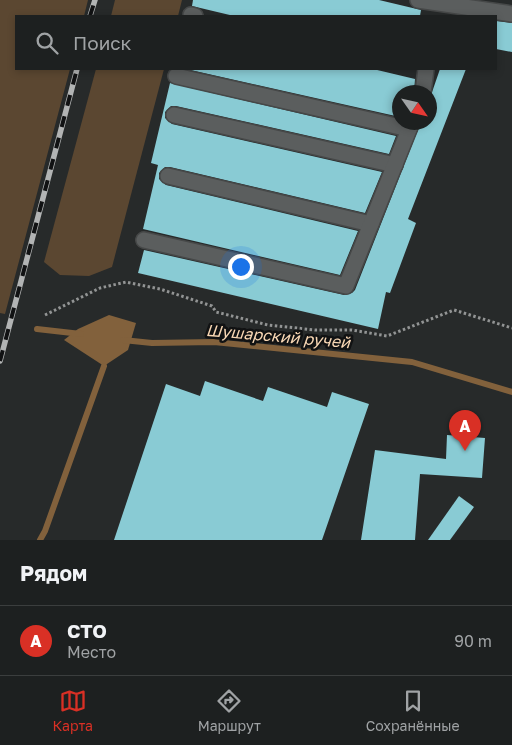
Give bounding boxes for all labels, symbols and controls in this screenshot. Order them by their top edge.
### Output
search box [15,15,497,70]
icon: search [33,29,61,57]
text: Поиск [73,31,132,54]
north arrow [392,85,437,130]
your location [228,254,254,280]
water label: Шушарский ручей [205,320,352,352]
pin: A [449,410,481,451]
text: Рядом [20,560,87,586]
text: СТО [67,619,107,642]
text: A [30,631,42,651]
text: 90 m [454,631,492,651]
text: Место [67,642,116,662]
tab: Карта [52,687,93,734]
tab: Маршрут [198,687,261,734]
tab: Сохранённые [366,687,460,734]

